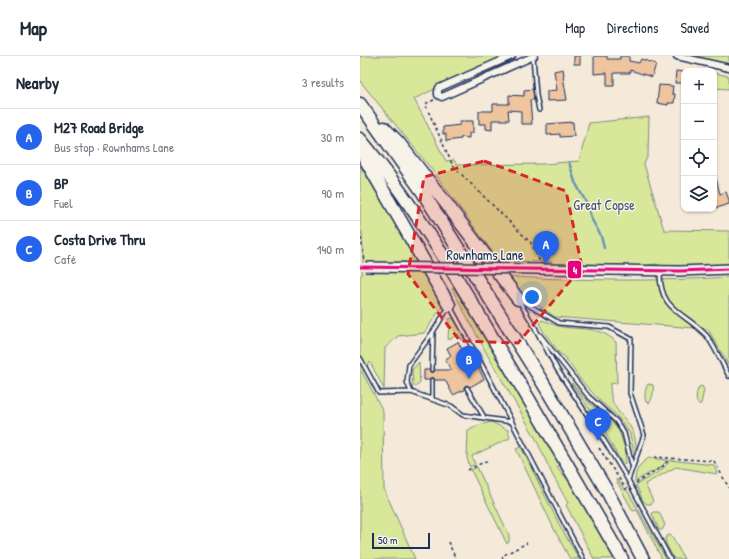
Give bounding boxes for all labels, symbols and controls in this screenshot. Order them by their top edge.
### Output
text: Map [20,15,47,41]
text: Map [565,18,585,37]
text: Directions [607,18,658,37]
text: Saved [680,18,709,37]
map controls [681,68,717,212]
button: + [681,68,717,104]
text: Nearby [16,71,59,94]
text: 3 results [302,73,344,91]
button: − [681,104,717,140]
text: M27 Road Bridge [54,117,144,138]
text: A [26,128,32,146]
text: 30 m [321,128,344,146]
text: Bus stop · Rownhams Lane [54,138,174,156]
button: locate [681,140,717,176]
text: BP [54,173,69,194]
button: layers [681,176,717,212]
text: B [26,184,32,202]
text: 90 m [322,184,344,202]
text: Fuel [54,194,73,212]
park label: Great Copse [573,195,635,215]
text: Costa Drive Thru [54,229,145,250]
pin: A [533,231,559,264]
text: C [25,240,33,258]
text: 140 m [317,240,344,258]
street label: Rownhams Lane [447,245,524,264]
text: Café [54,250,76,268]
line badge: 4 [567,260,582,279]
text: 4 [573,263,577,277]
your location [522,287,542,307]
pin: B [456,346,482,379]
pin: C [585,408,611,441]
scale bar [372,531,430,550]
text: 50 m [378,533,398,547]

